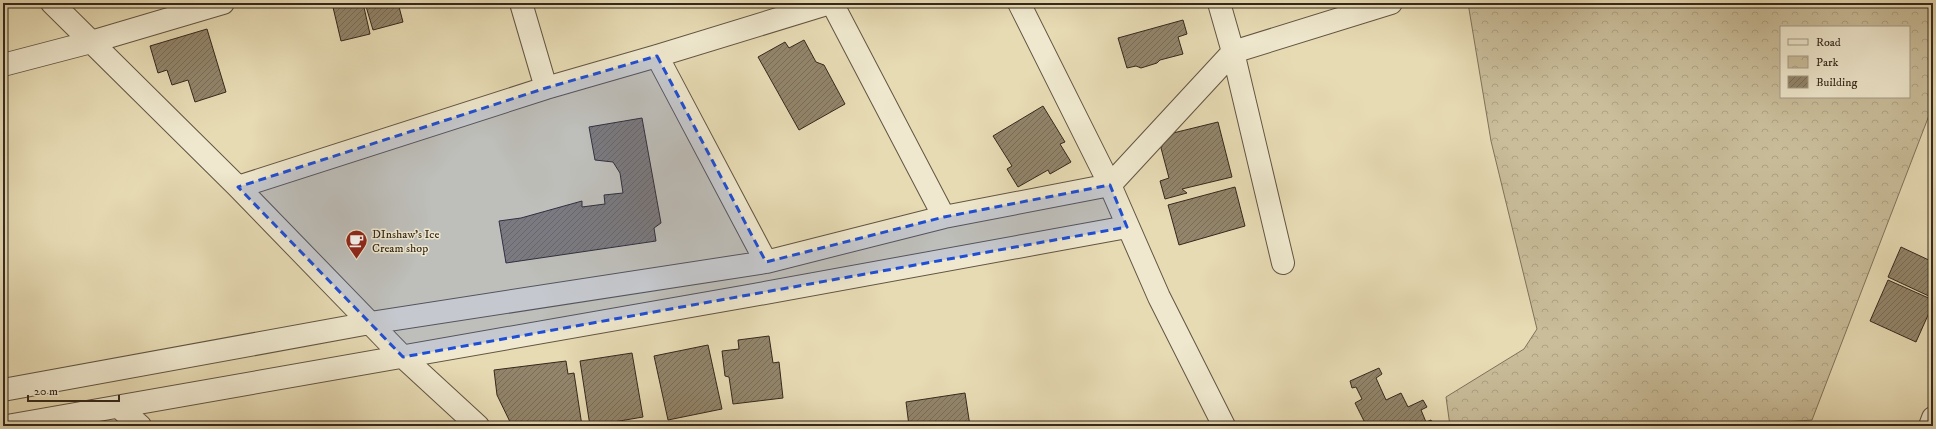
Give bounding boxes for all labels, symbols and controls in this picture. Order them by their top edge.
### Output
legend [1780,26,1910,98]
text: Road [1816,35,1841,50]
text: Park [1816,55,1838,70]
text: Building [1816,75,1857,90]
place label: DInshaw's Ice Cream shop [372,227,439,256]
cafe icon: DInshaw's Ice Cream shop [343,228,369,261]
scale bar [28,377,119,403]
text: 20 m [34,384,58,399]

